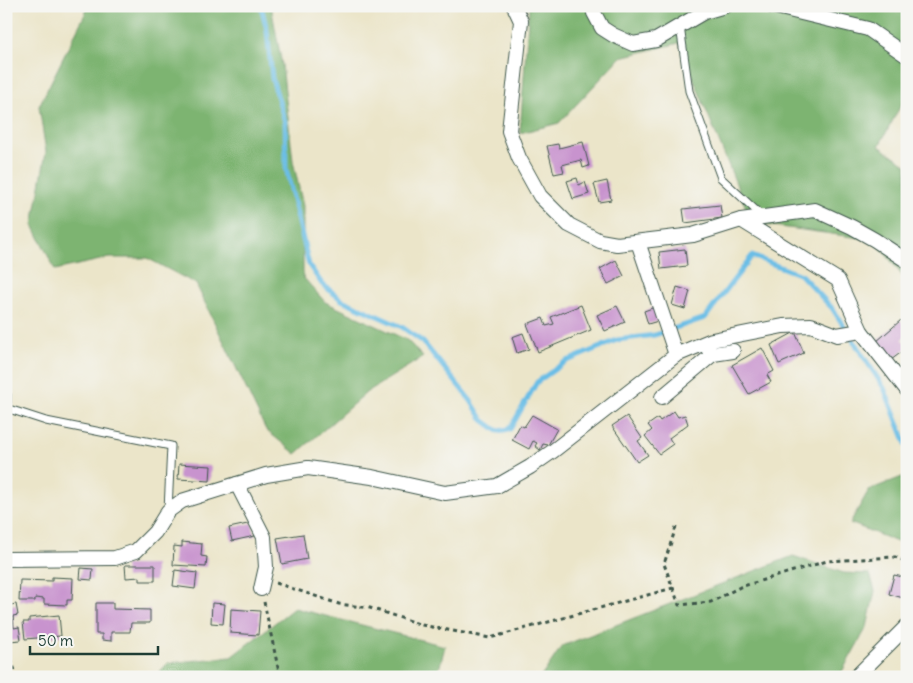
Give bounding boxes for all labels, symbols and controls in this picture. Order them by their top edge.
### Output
scale bar [30,623,158,655]
text: 50 m [38,631,73,650]

